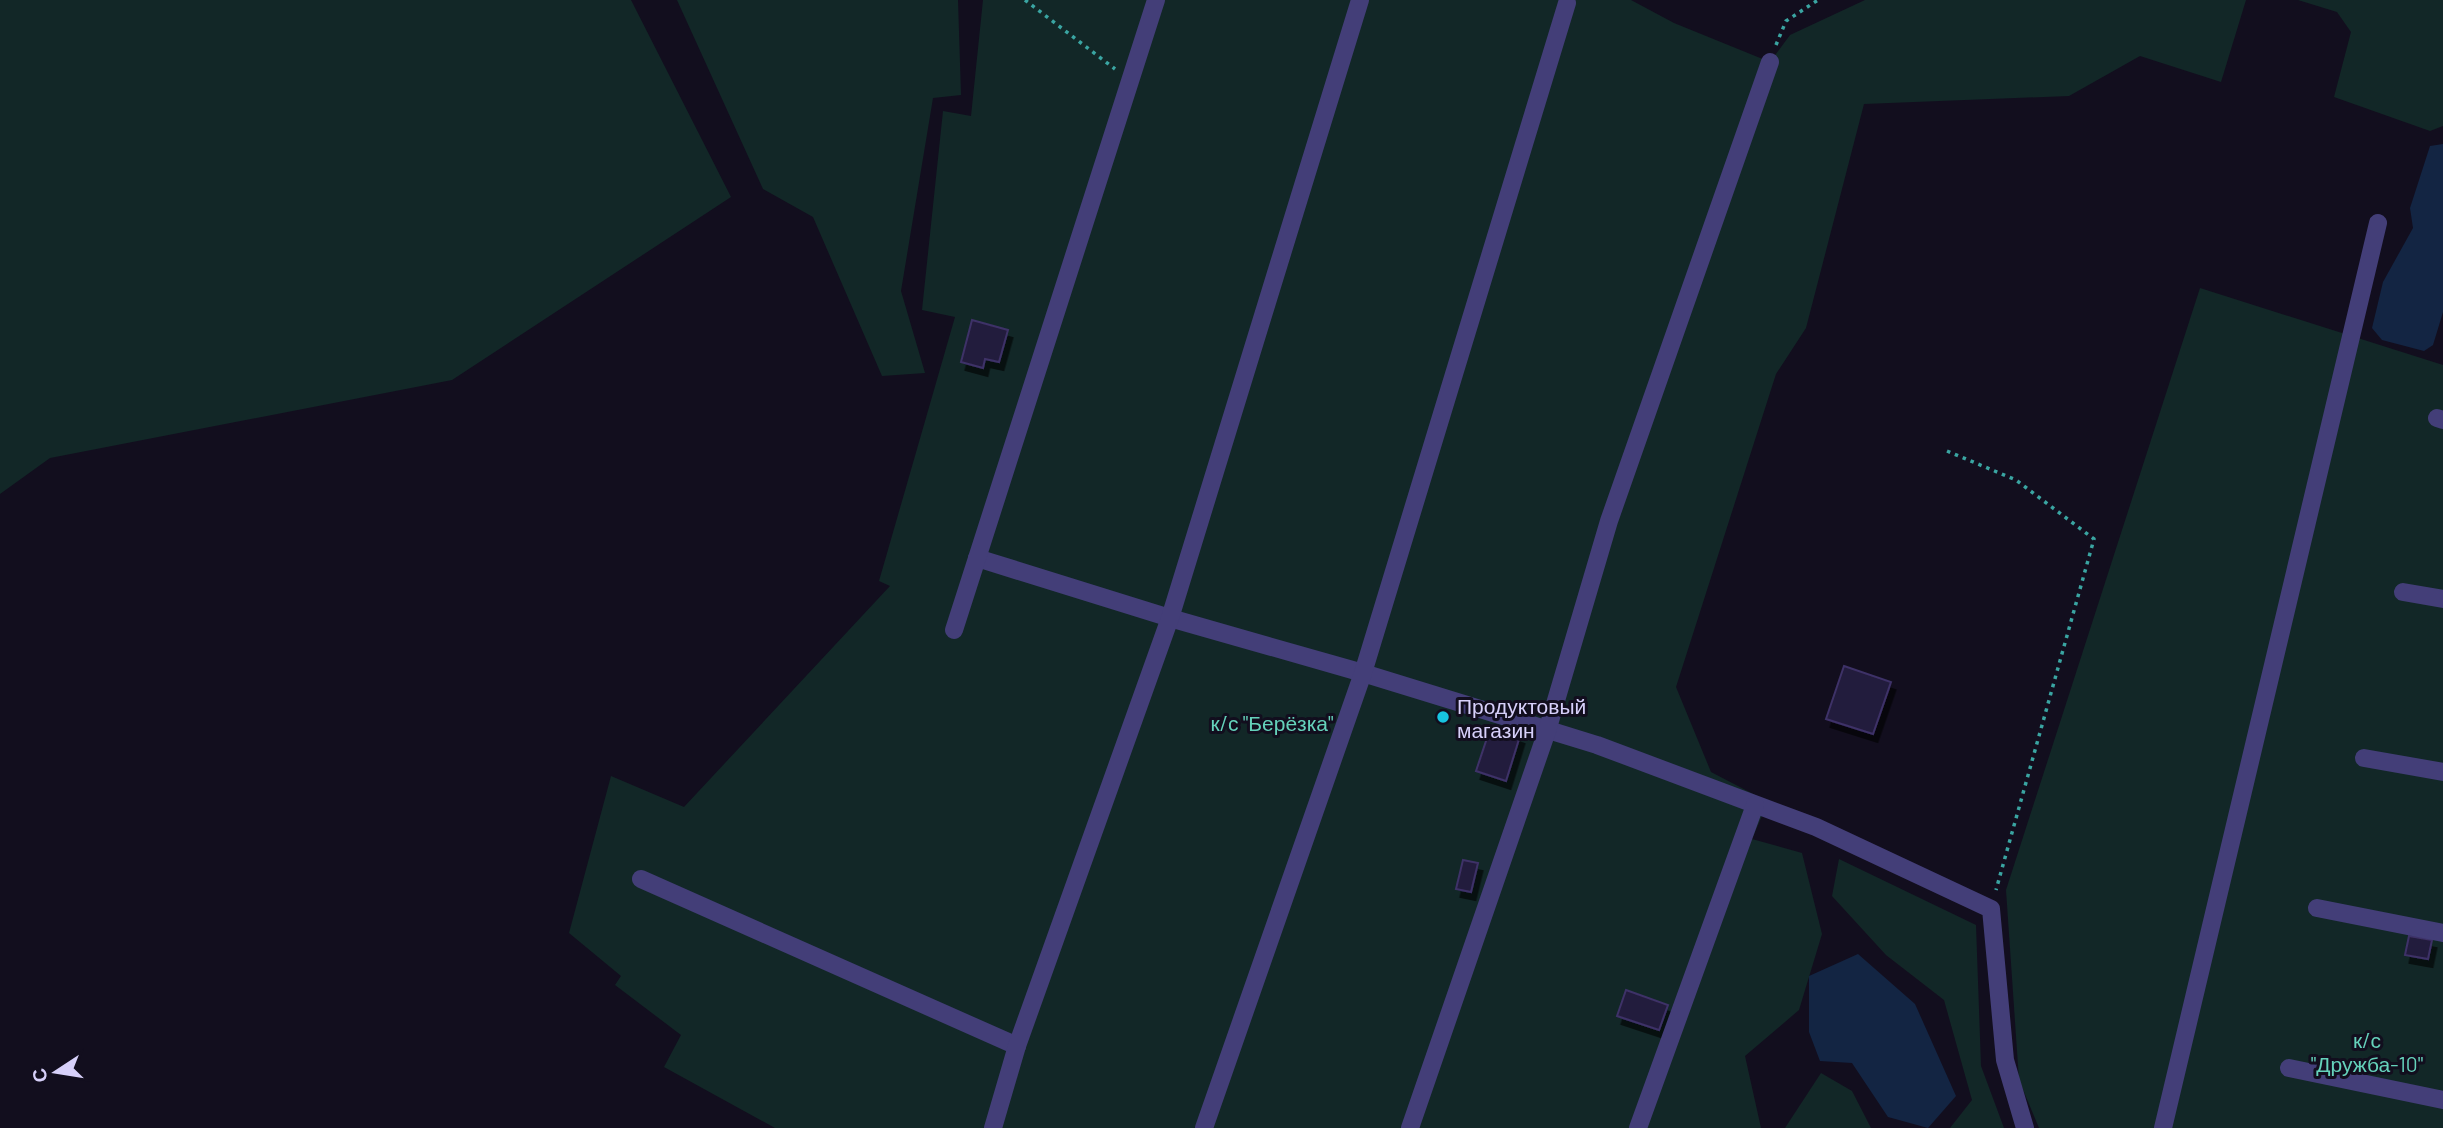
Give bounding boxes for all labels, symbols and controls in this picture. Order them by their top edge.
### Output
place label: Продуктовый магазин [1457,693,1586,742]
marker: Продуктовый магазин [1435,709,1451,725]
park label: к/с "Берёзка" [1210,710,1334,735]
park label: к/с "Дружба-10" [2311,1027,2423,1076]
north arrow [21,1037,91,1107]
text: С [26,1066,52,1085]

